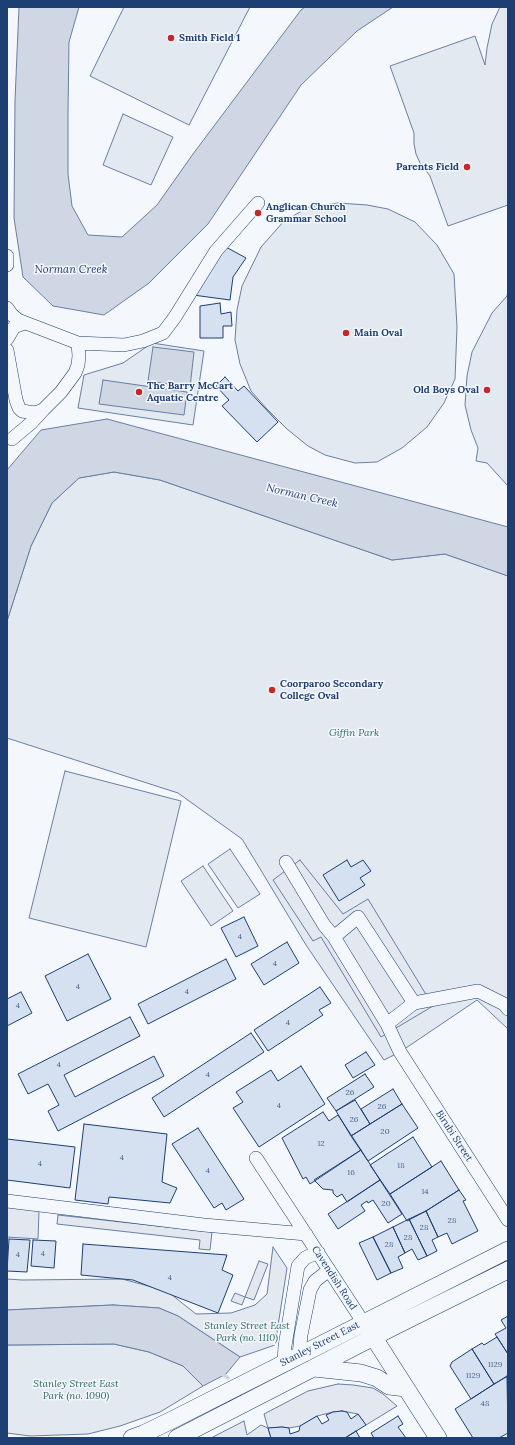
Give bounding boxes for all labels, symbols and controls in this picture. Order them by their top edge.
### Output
place label: Smith Field 1 [179,32,240,44]
marker: Smith Field 1 [166,33,176,43]
place label: Parents Field [396,161,459,173]
marker: Parents Field [462,162,472,172]
place label: Anglican Church Grammar School [266,201,346,224]
marker: Anglican Church Grammar School [253,208,263,218]
water label: Norman Creek [35,263,107,277]
place label: Main Oval [354,327,403,339]
marker: Main Oval [341,328,351,338]
place label: The Barry McCart Aquatic Centre [147,380,233,404]
place label: Old Boys Oval [413,384,479,396]
marker: Old Boys Oval [482,385,492,395]
marker: The Barry McCart Aquatic Centre [134,387,144,397]
water label: Norman Creek [265,481,339,511]
place label: Coorparoo Secondary College Oval [280,678,383,702]
marker: Coorparoo Secondary College Oval [267,685,277,695]
park label: Giffin Park [329,727,379,739]
house number: 4 [238,932,242,942]
house number: 4 [273,959,277,969]
house number: 4 [76,982,80,992]
house number: 4 [185,987,189,997]
house number: 4 [16,1001,20,1011]
house number: 4 [286,1018,290,1028]
house number: 4 [57,1060,61,1070]
house number: 4 [206,1070,210,1080]
house number: 26 [346,1088,354,1098]
house number: 4 [277,1101,281,1111]
house number: 26 [378,1102,386,1112]
street label: Birubi Street [433,1108,475,1164]
house number: 26 [350,1115,358,1125]
house number: 20 [380,1127,390,1137]
house number: 12 [317,1139,325,1149]
house number: 4 [120,1153,124,1163]
house number: 4 [38,1159,42,1169]
house number: 18 [397,1161,405,1171]
house number: 4 [206,1166,210,1176]
house number: 16 [347,1168,355,1178]
house number: 14 [421,1187,429,1197]
house number: 20 [381,1199,391,1209]
house number: 28 [448,1216,456,1226]
house number: 28 [420,1223,428,1233]
house number: 28 [404,1233,412,1243]
house number: 28 [385,1240,393,1250]
street label: Cavendish Road [309,1244,359,1312]
house number: 4 [41,1249,45,1259]
house number: 4 [16,1250,20,1260]
house number: 4 [168,1273,172,1283]
street label: Stanley Street East [278,1319,362,1369]
park label: Stanley Street East Park (no. 1110) [204,1320,290,1344]
house number: 1129 [488,1360,502,1370]
house number: 1129 [466,1371,480,1381]
park label: Stanley Street East Park (no. 1090) [33,1378,119,1402]
house number: 48 [481,1399,489,1409]

